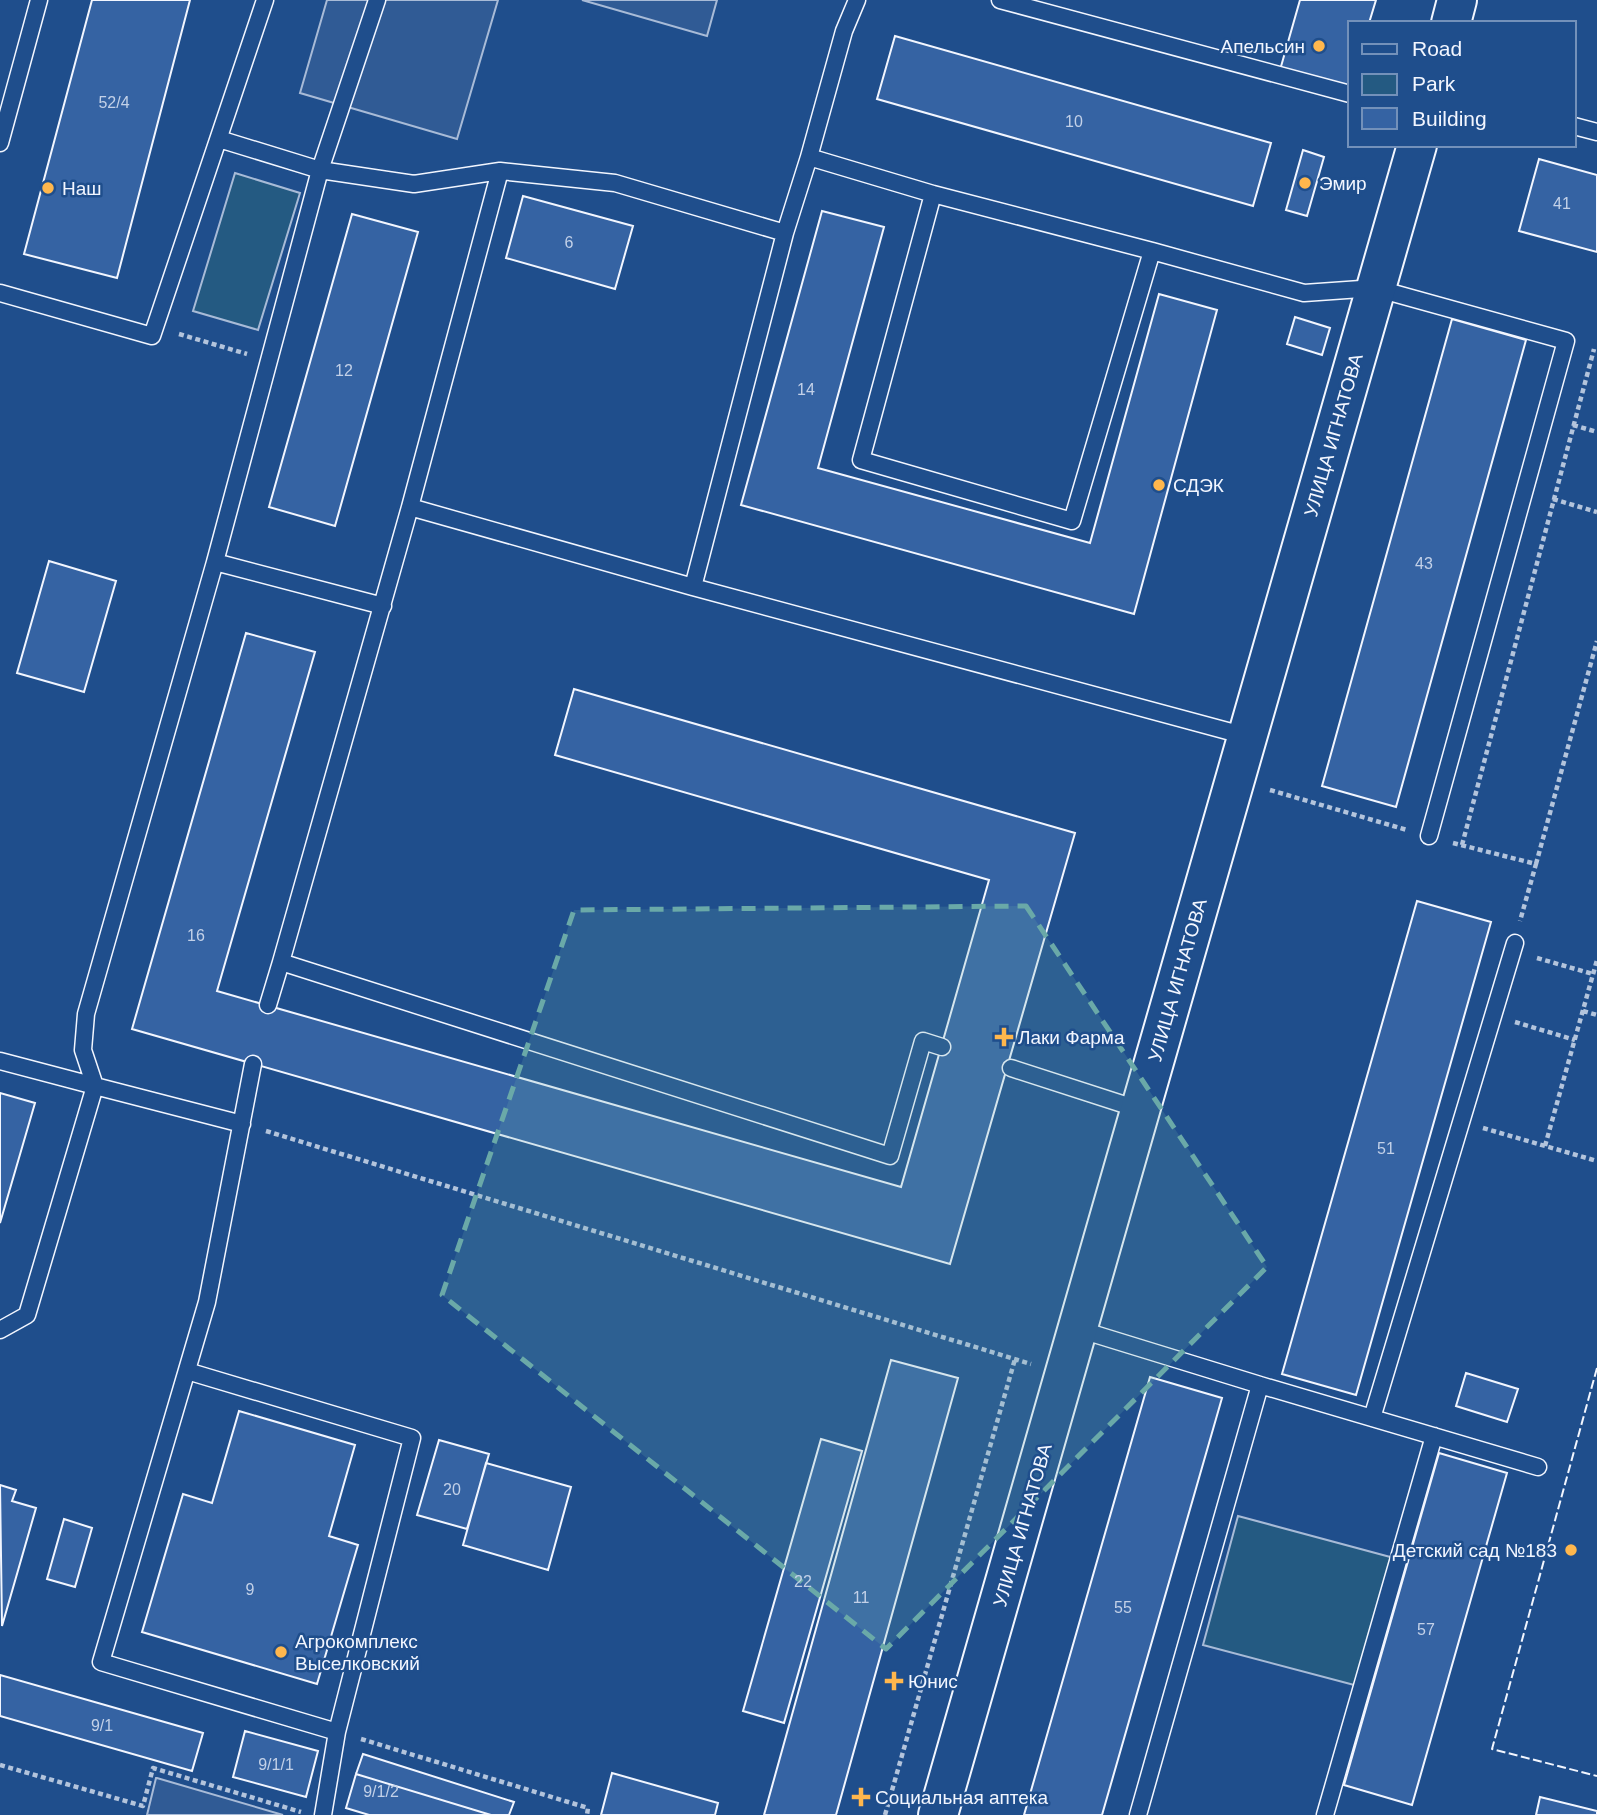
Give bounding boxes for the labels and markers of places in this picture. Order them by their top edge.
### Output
place label: Апельсин [1221,36,1305,57]
marker: Апельсин [1311,38,1327,54]
place label: Эмир [1319,173,1367,194]
marker: Эмир [1297,175,1313,191]
place label: Наш [62,178,102,199]
marker: Наш [40,180,56,196]
place label: СДЭК [1173,475,1224,496]
marker: СДЭК [1151,477,1167,493]
place label: Лаки Фарма [1018,1027,1125,1048]
marker: Лаки Фарма [996,1029,1012,1045]
place label: Детский сад №183 [1393,1540,1557,1561]
marker: Детский сад №183 [1563,1542,1579,1558]
place label: Агрокомплекс Выселковский [295,1631,420,1674]
marker: Агрокомплекс Выселковский [273,1644,289,1660]
place label: Юнис [908,1671,958,1692]
marker: Юнис [886,1673,902,1689]
place label: Социальная аптека [875,1787,1049,1808]
marker: Социальная аптека [853,1789,869,1805]

